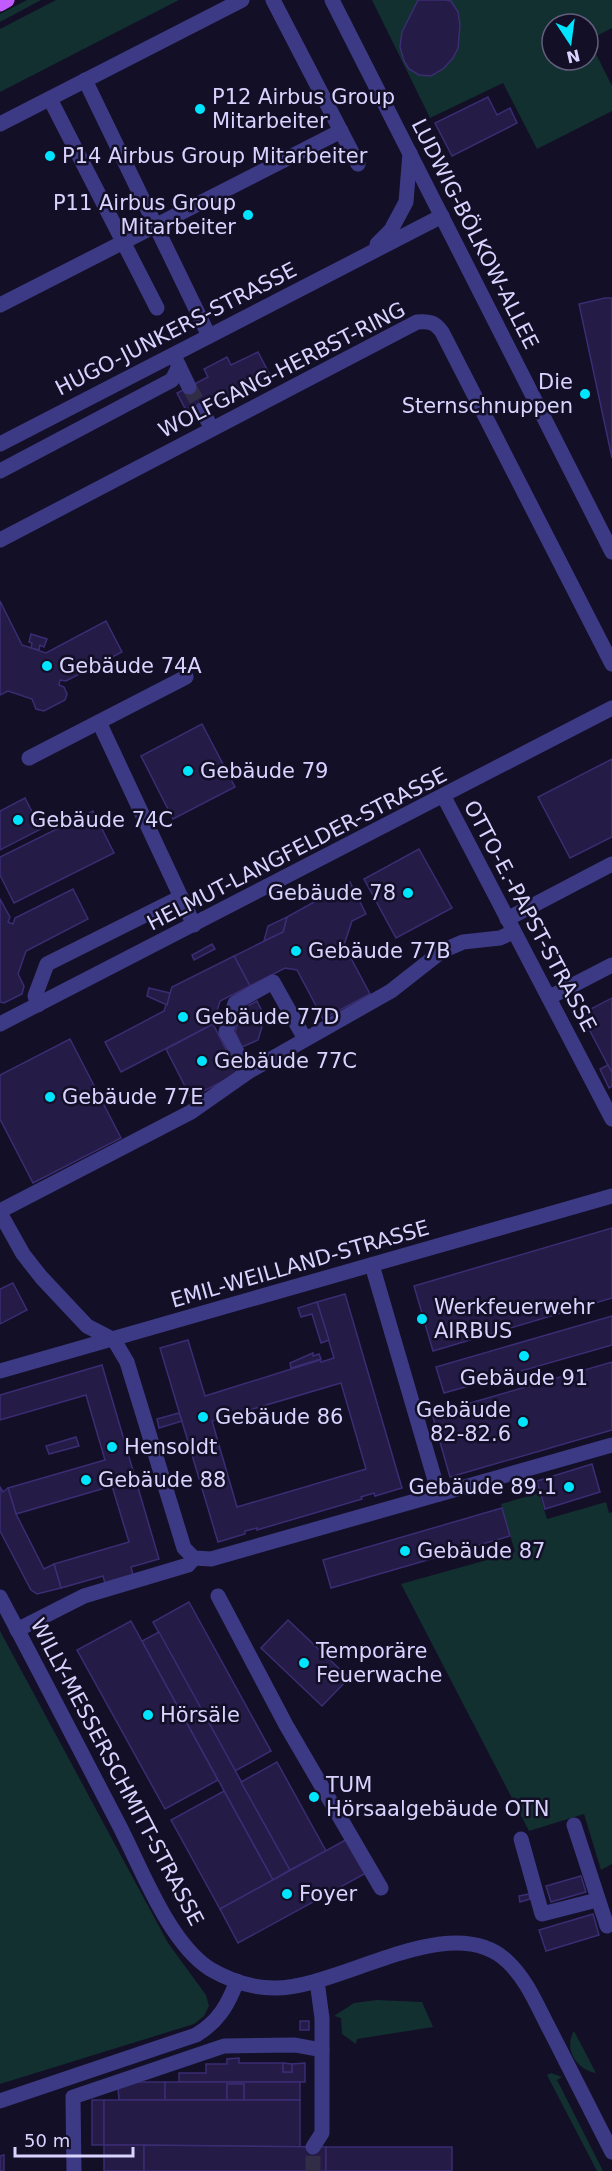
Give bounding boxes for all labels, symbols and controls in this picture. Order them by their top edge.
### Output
north arrow [540,12,600,72]
text: N [565,45,582,67]
place label: P12 Airbus Group Mitarbeiter [212,85,395,133]
marker: P12 Airbus Group Mitarbeiter [193,102,207,116]
street label: LUDWIG-BÖLKOW-ALLEE [406,114,544,353]
place label: P14 Airbus Group Mitarbeiter [62,144,368,168]
marker: P14 Airbus Group Mitarbeiter [43,149,57,163]
place label: P11 Airbus Group Mitarbeiter [53,191,236,239]
marker: P11 Airbus Group Mitarbeiter [241,208,255,222]
street label: HUGO-JUNKERS-STRASSE [51,258,301,400]
street label: WOLFGANG-HERBST-RING [155,297,409,443]
place label: Die Sternschnuppen [402,370,573,418]
marker: Die Sternschnuppen [578,387,592,401]
place label: Gebäude 74A [59,654,202,678]
marker: Gebäude 74A [40,659,54,673]
place label: Gebäude 79 [200,759,328,783]
street label: HELMUT-LANGFELDER-STRASSE [143,763,451,935]
marker: Gebäude 79 [181,764,195,778]
street label: OTTO-E.-PAPST-STRASSE [459,796,601,1036]
place label: Gebäude 74C [30,808,173,832]
marker: Gebäude 74C [11,813,25,827]
place label: Gebäude 78 [268,881,396,905]
marker: Gebäude 78 [401,886,415,900]
place label: Gebäude 77B [308,939,451,963]
marker: Gebäude 77B [289,944,303,958]
place label: Gebäude 77D [195,1005,340,1029]
marker: Gebäude 77D [176,1010,190,1024]
place label: Gebäude 77C [214,1049,357,1073]
marker: Gebäude 77C [195,1054,209,1068]
place label: Gebäude 77E [62,1085,204,1109]
marker: Gebäude 77E [43,1090,57,1104]
street label: EMIL-WEILLAND-STRASSE [168,1216,432,1312]
place label: Werkfeuerwehr AIRBUS [434,1295,595,1343]
marker: Werkfeuerwehr AIRBUS [415,1312,429,1326]
marker: Gebäude 91 [517,1349,531,1363]
place label: Gebäude 91 [460,1366,588,1390]
place label: Gebäude 82-82.6 [416,1398,511,1446]
place label: Gebäude 86 [215,1405,343,1429]
marker: Gebäude 86 [196,1410,210,1424]
marker: Gebäude 82-82.6 [516,1415,530,1429]
place label: Hensoldt [124,1435,217,1459]
marker: Hensoldt [105,1440,119,1454]
place label: Gebäude 88 [98,1468,226,1492]
marker: Gebäude 88 [79,1473,93,1487]
place label: Gebäude 89.1 [409,1475,557,1499]
marker: Gebäude 89.1 [562,1480,576,1494]
place label: Gebäude 87 [417,1539,545,1563]
marker: Gebäude 87 [398,1544,412,1558]
street label: WILLY-MESSERSCHMITT-STRASSE [26,1614,208,1930]
place label: Temporäre Feuerwache [315,1639,443,1687]
marker: Temporäre Feuerwache [297,1656,311,1670]
place label: Hörsäle [160,1703,240,1727]
marker: Hörsäle [141,1708,155,1722]
place label: TUM Hörsaalgebäude OTN [325,1773,550,1821]
marker: TUM Hörsaalgebäude OTN [307,1790,321,1804]
place label: Foyer [299,1882,358,1906]
marker: Foyer [280,1887,294,1901]
scale bar [15,2120,134,2158]
text: 50 m [24,2130,70,2151]

